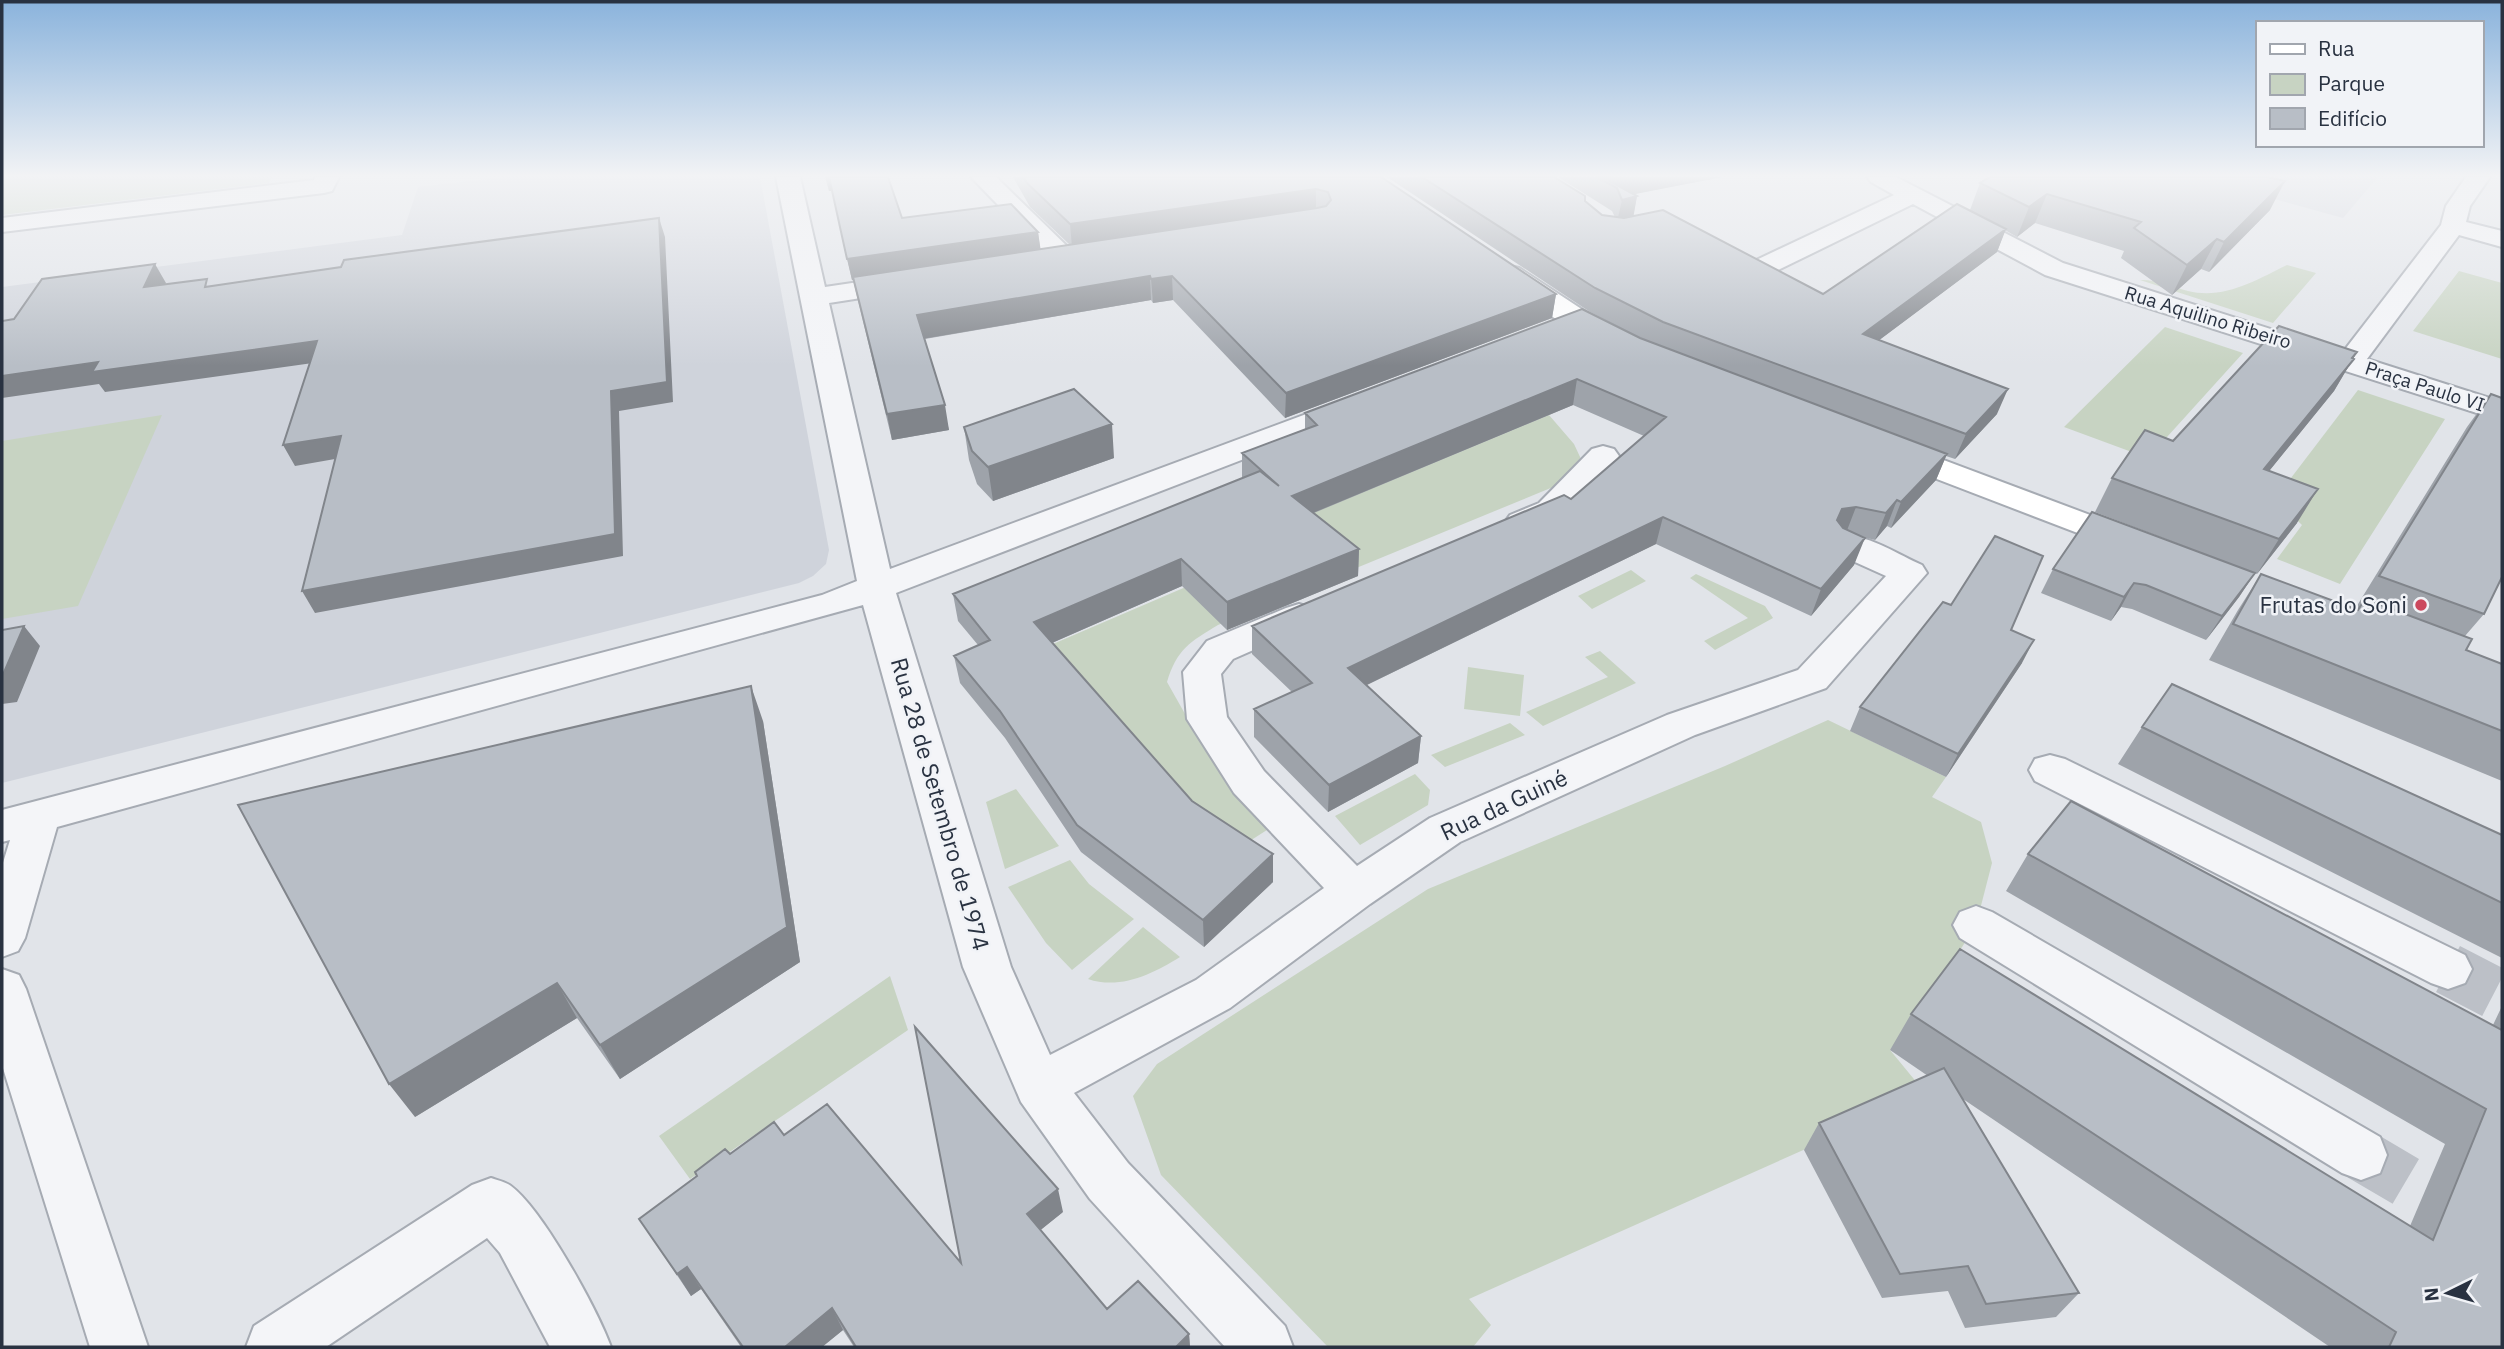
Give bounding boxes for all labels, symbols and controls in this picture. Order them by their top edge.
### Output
legend [2256,21,2483,147]
text: Rua [2318,34,2355,62]
text: Parque [2318,69,2385,97]
text: Edifício [2318,104,2387,132]
street label: Rua Aquilino Ribeiro [2122,280,2294,354]
street label: Praça Paulo VI [2362,355,2488,417]
place label: Frutas do Soni [2259,589,2407,619]
marker: Frutas do Soni [2413,597,2429,613]
street label: Rua 28 de Setembro de 1974 [885,654,997,954]
street label: Rua da Guiné [1435,762,1572,847]
north arrow [2413,1258,2483,1328]
text: N [2419,1287,2444,1302]

